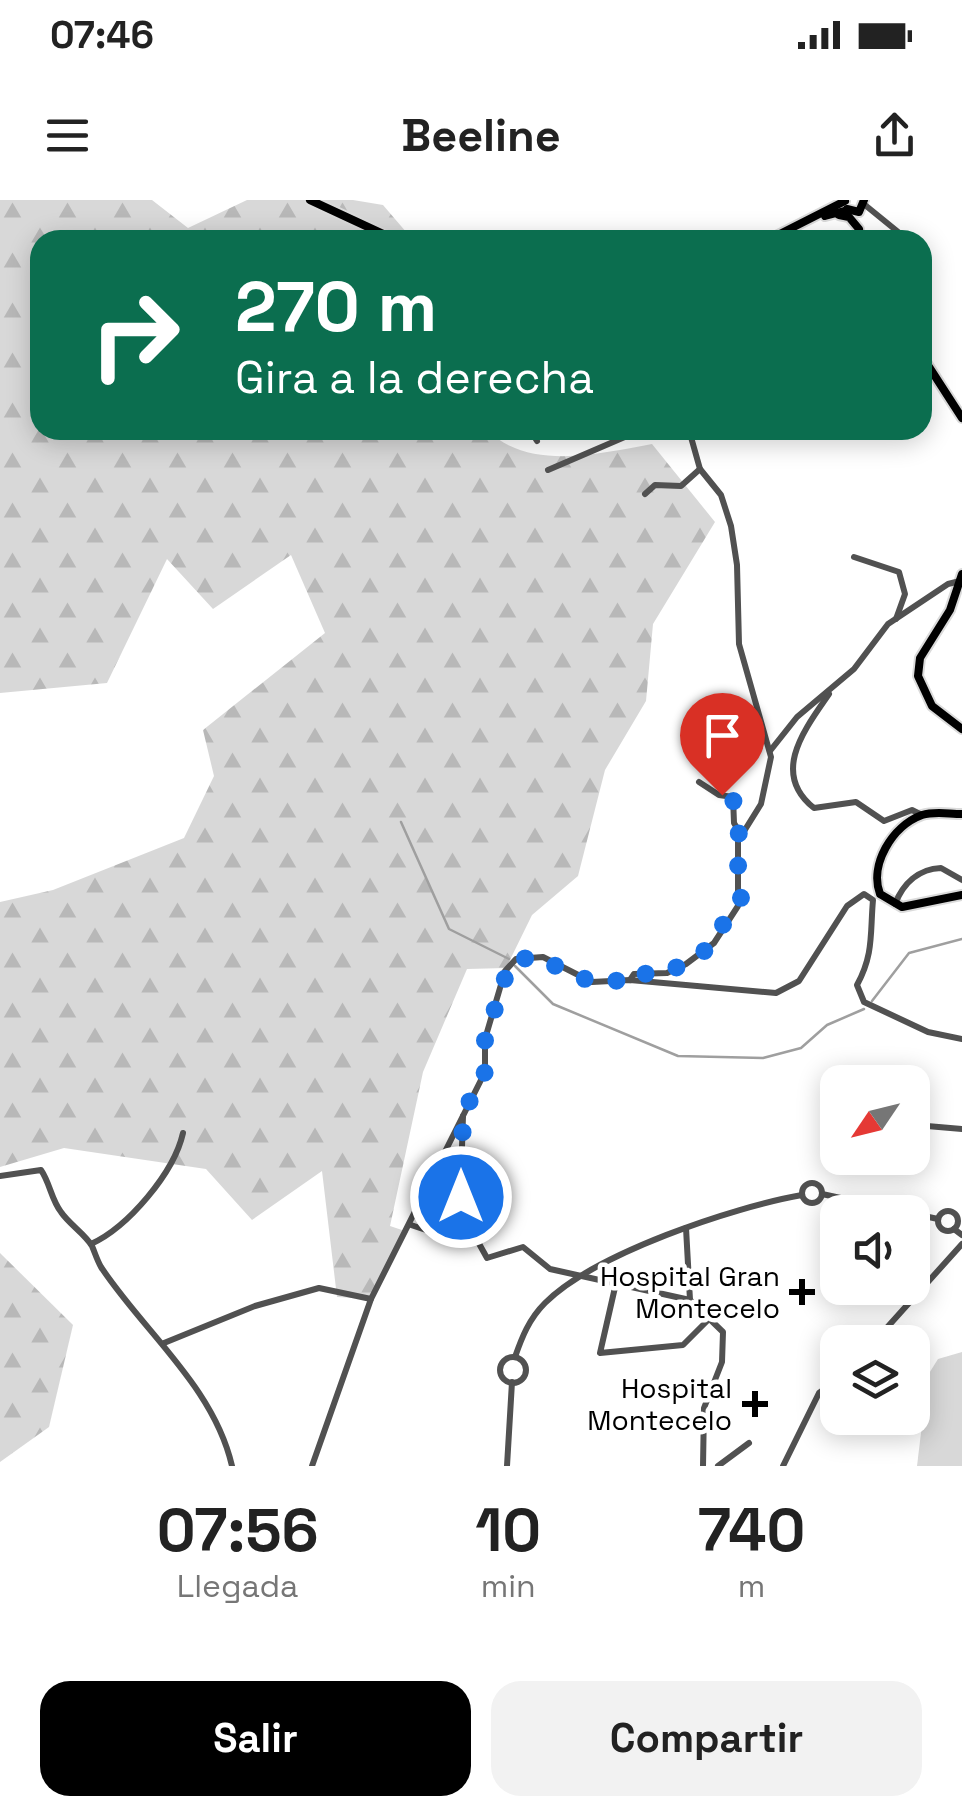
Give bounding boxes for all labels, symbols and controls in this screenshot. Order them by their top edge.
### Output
text: 07:46 [50,11,154,59]
text: Beeline [401,107,561,164]
icon: menu [40,108,95,163]
icon: share [867,108,922,163]
text: 270 m [235,262,437,351]
icon: right [70,270,200,400]
text: Gira a la derecha [235,349,594,406]
pin [680,693,765,796]
icon: arrive [695,708,750,763]
north arrow [820,1065,930,1175]
map controls [820,1065,930,1435]
position arrow [409,1145,513,1249]
button: sound [820,1195,930,1305]
place label: Hospital Gran Montecelo [600,1258,780,1326]
marker: Hospital Gran Montecelo [789,1279,815,1305]
button: layers [820,1325,930,1435]
place label: Hospital Montecelo [587,1370,732,1438]
marker: Hospital Montecelo [742,1391,768,1417]
text: 07:56 [157,1492,319,1569]
text: 10 [475,1492,541,1569]
text: 740 [698,1492,805,1569]
text: Llegada [177,1566,298,1606]
text: min [481,1566,536,1606]
text: m [738,1566,765,1606]
button: Salir [40,1681,471,1796]
button: Compartir [491,1681,922,1796]

